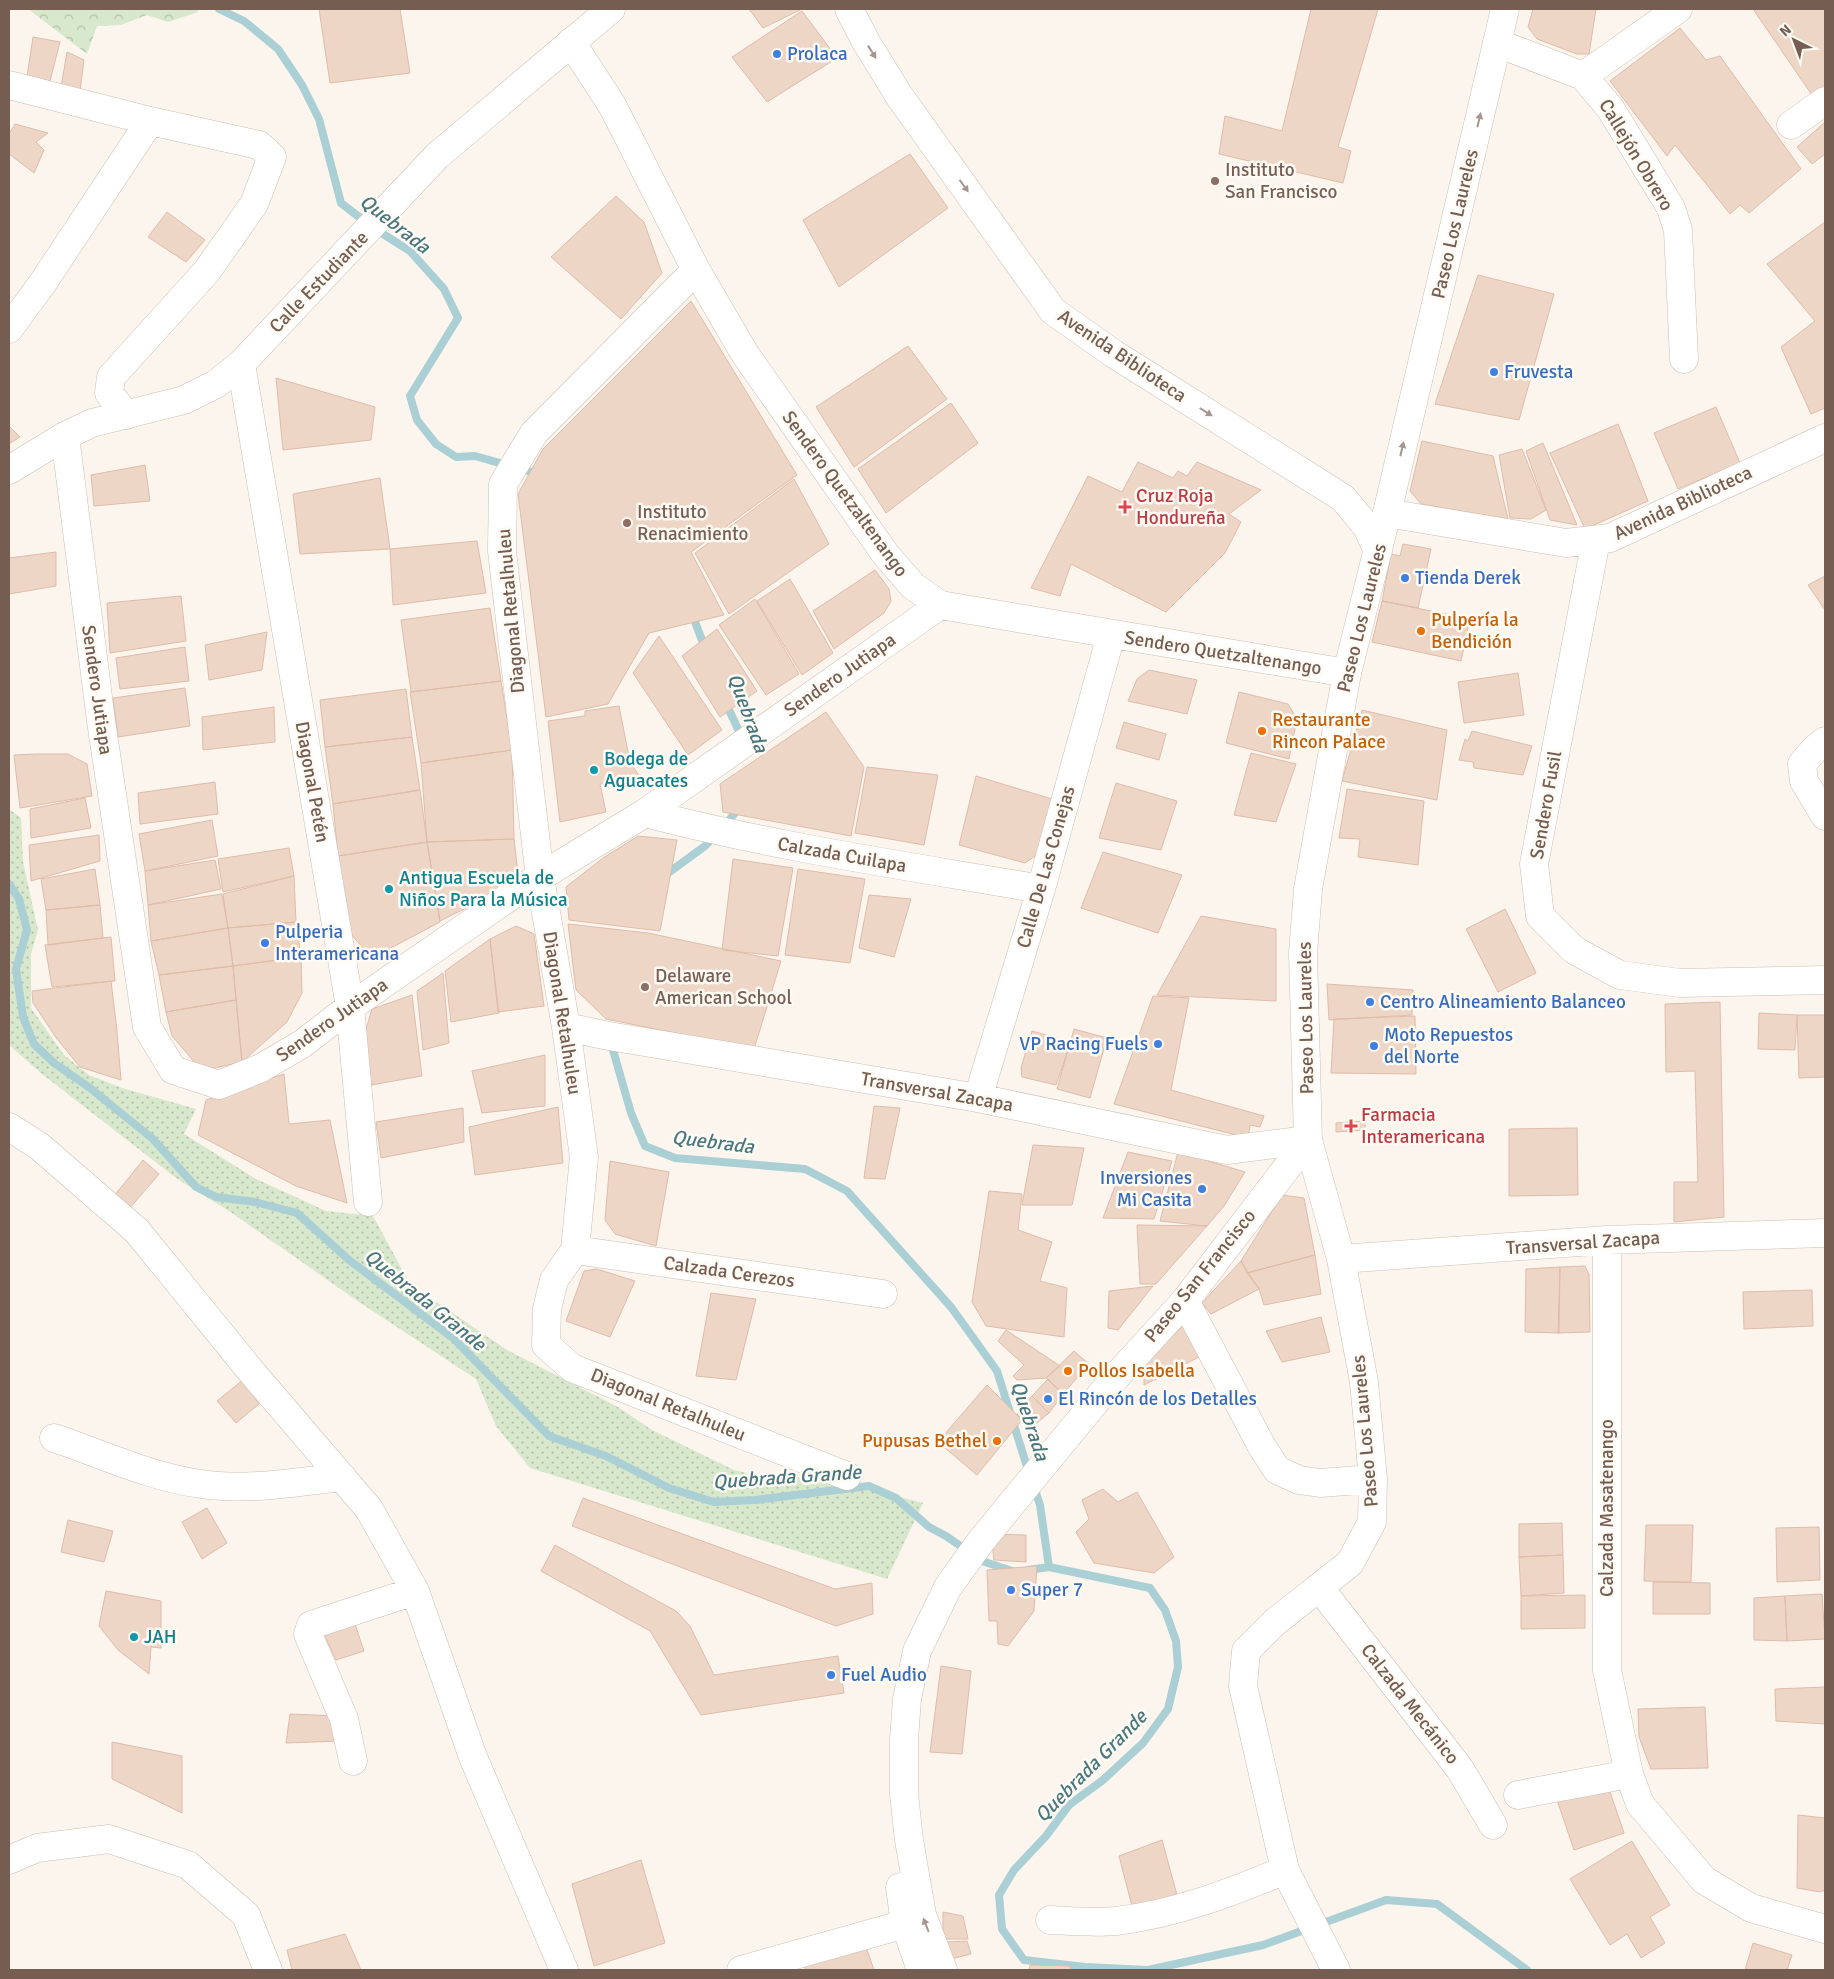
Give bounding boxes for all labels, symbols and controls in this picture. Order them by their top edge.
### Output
north arrow [1769,15,1819,65]
text: N [1776,21,1795,40]
place label: Prolaca [787,42,848,66]
one-way arrow [867,45,876,59]
marker: Prolaca [771,48,783,60]
street label: Callejón Obrero [1593,95,1679,215]
one-way arrow [1475,113,1483,128]
street label: Paseo Los Laureles [1426,147,1484,301]
place label: Instituto San Francisco [1225,158,1338,204]
marker: Instituto San Francisco [1209,175,1221,187]
one-way arrow [958,179,969,192]
water label: Quebrada [355,189,436,260]
street label: Calle Estudiante [264,226,374,338]
street label: Avenida Biblioteca [1053,304,1191,408]
place label: Fruvesta [1504,360,1573,384]
marker: Fruvesta [1488,366,1500,378]
street label: Sendero Quetzaltenango [777,406,913,582]
one-way arrow [1200,408,1213,417]
one-way arrow [1398,441,1406,456]
street label: Avenida Biblioteca [1610,460,1756,546]
place label: Cruz Roja Hondureña [1136,484,1226,530]
place label: Instituto Renacimiento [637,500,749,546]
marker: Cruz Roja Hondureña [1118,500,1132,514]
marker: Instituto Renacimiento [621,517,633,529]
street label: Diagonal Retalhuleu [492,528,530,694]
street label: Paseo Los Laureles [1332,541,1392,695]
place label: Tienda Derek [1415,566,1521,590]
marker: Tienda Derek [1399,572,1411,584]
place label: Pulpería la Bendición [1431,608,1519,654]
street label: Sendero Jutiapa [76,624,118,756]
marker: Pulpería la Bendición [1415,625,1427,637]
street label: Sendero Quetzaltenango [1123,626,1324,680]
street label: Sendero Jutiapa [780,628,900,722]
water label: Quebrada [722,670,774,757]
place label: Restaurante Rincon Palace [1272,708,1386,754]
street label: Diagonal Petén [290,719,334,845]
marker: Restaurante Rincon Palace [1256,725,1268,737]
place label: Bodega de Aguacates [604,747,688,793]
street label: Sendero Fusil [1525,749,1567,861]
marker: Bodega de Aguacates [588,764,600,776]
street label: Calle De Las Conejas [1011,783,1081,951]
street label: Calzada Cuilapa [776,832,908,878]
place label: Antigua Escuela de Niños Para la Música [399,866,568,912]
marker: Antigua Escuela de Niños Para la Música [383,883,395,895]
place label: Pulperia Interamericana [275,920,399,966]
street label: Diagonal Retalhuleu [537,930,587,1096]
marker: Pulperia Interamericana [259,937,271,949]
street label: Paseo Los Laureles [1293,941,1319,1095]
place label: Delaware American School [655,964,792,1010]
street label: Sendero Jutiapa [272,973,392,1067]
marker: Delaware American School [639,981,651,993]
place label: Centro Alineamiento Balanceo [1380,990,1626,1014]
marker: Centro Alineamiento Balanceo [1364,996,1376,1008]
place label: Moto Repuestos del Norte [1384,1023,1513,1069]
place label: VP Racing Fuels [1019,1032,1148,1056]
marker: VP Racing Fuels [1152,1038,1164,1050]
marker: Moto Repuestos del Norte [1368,1040,1380,1052]
street label: Transversal Zacapa [859,1067,1015,1117]
place label: Farmacia Interamericana [1361,1103,1485,1149]
marker: Farmacia Interamericana [1345,1120,1357,1132]
water label: Quebrada [671,1125,756,1160]
place label: Inversiones Mi Casita [1100,1166,1192,1212]
marker: Inversiones Mi Casita [1196,1183,1208,1195]
street label: Paseo San Francisco [1139,1205,1261,1347]
street label: Transversal Zacapa [1505,1226,1661,1260]
water label: Quebrada Grande [359,1244,491,1357]
street label: Calzada Cerezos [662,1251,796,1293]
street label: Paseo Los Laureles [1346,1354,1384,1508]
place label: Pollos Isabella [1078,1359,1195,1383]
street label: Diagonal Retalhuleu [587,1363,749,1447]
marker: Pollos Isabella [1062,1365,1074,1377]
water label: Quebrada [1005,1378,1055,1465]
place label: El Rincón de los Detalles [1058,1387,1257,1411]
marker: El Rincón de los Detalles [1042,1393,1054,1405]
street label: Calzada Masatenango [1595,1419,1619,1597]
place label: Pupusas Bethel [862,1429,987,1453]
marker: Pupusas Bethel [991,1435,1003,1447]
water label: Quebrada Grande [712,1459,863,1495]
place label: Super 7 [1021,1578,1083,1602]
marker: Super 7 [1005,1584,1017,1596]
place label: JAH [144,1625,177,1649]
marker: JAH [128,1631,140,1643]
street label: Calzada Mecánico [1355,1639,1465,1769]
place label: Fuel Audio [841,1663,927,1687]
marker: Fuel Audio [825,1669,837,1681]
water label: Quebrada Grande [1030,1704,1153,1827]
one-way arrow [922,1917,929,1932]

